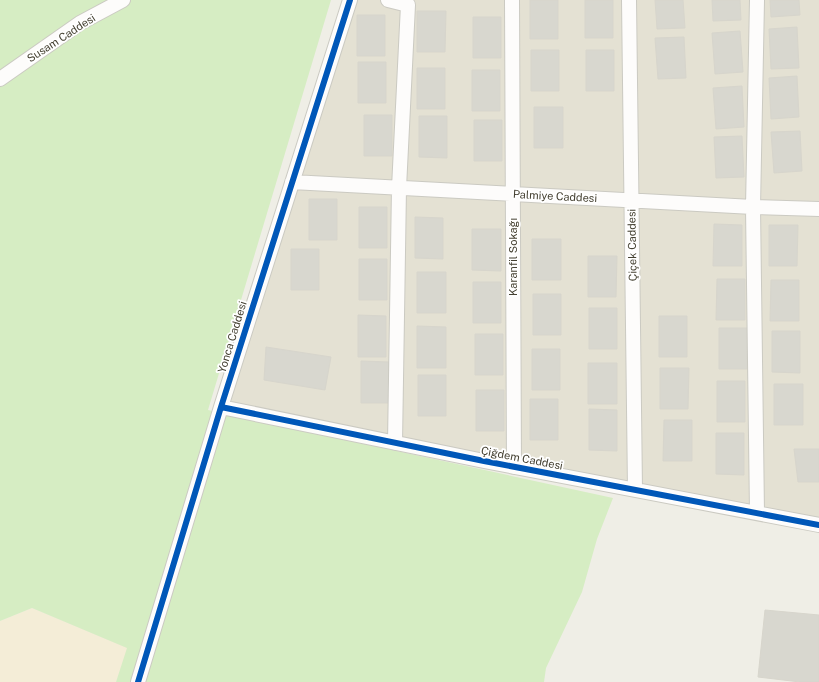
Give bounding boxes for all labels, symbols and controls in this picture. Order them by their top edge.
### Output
street label: Susam Caddesi [25,12,97,64]
street label: Palmiye Caddesi [513,188,597,204]
street label: Çiçek Caddesi [625,209,640,281]
street label: Karanfil Sokağı [507,218,519,296]
street label: Yonca Caddesi [215,300,249,374]
street label: Çiğdem Caddesi [480,444,564,473]

